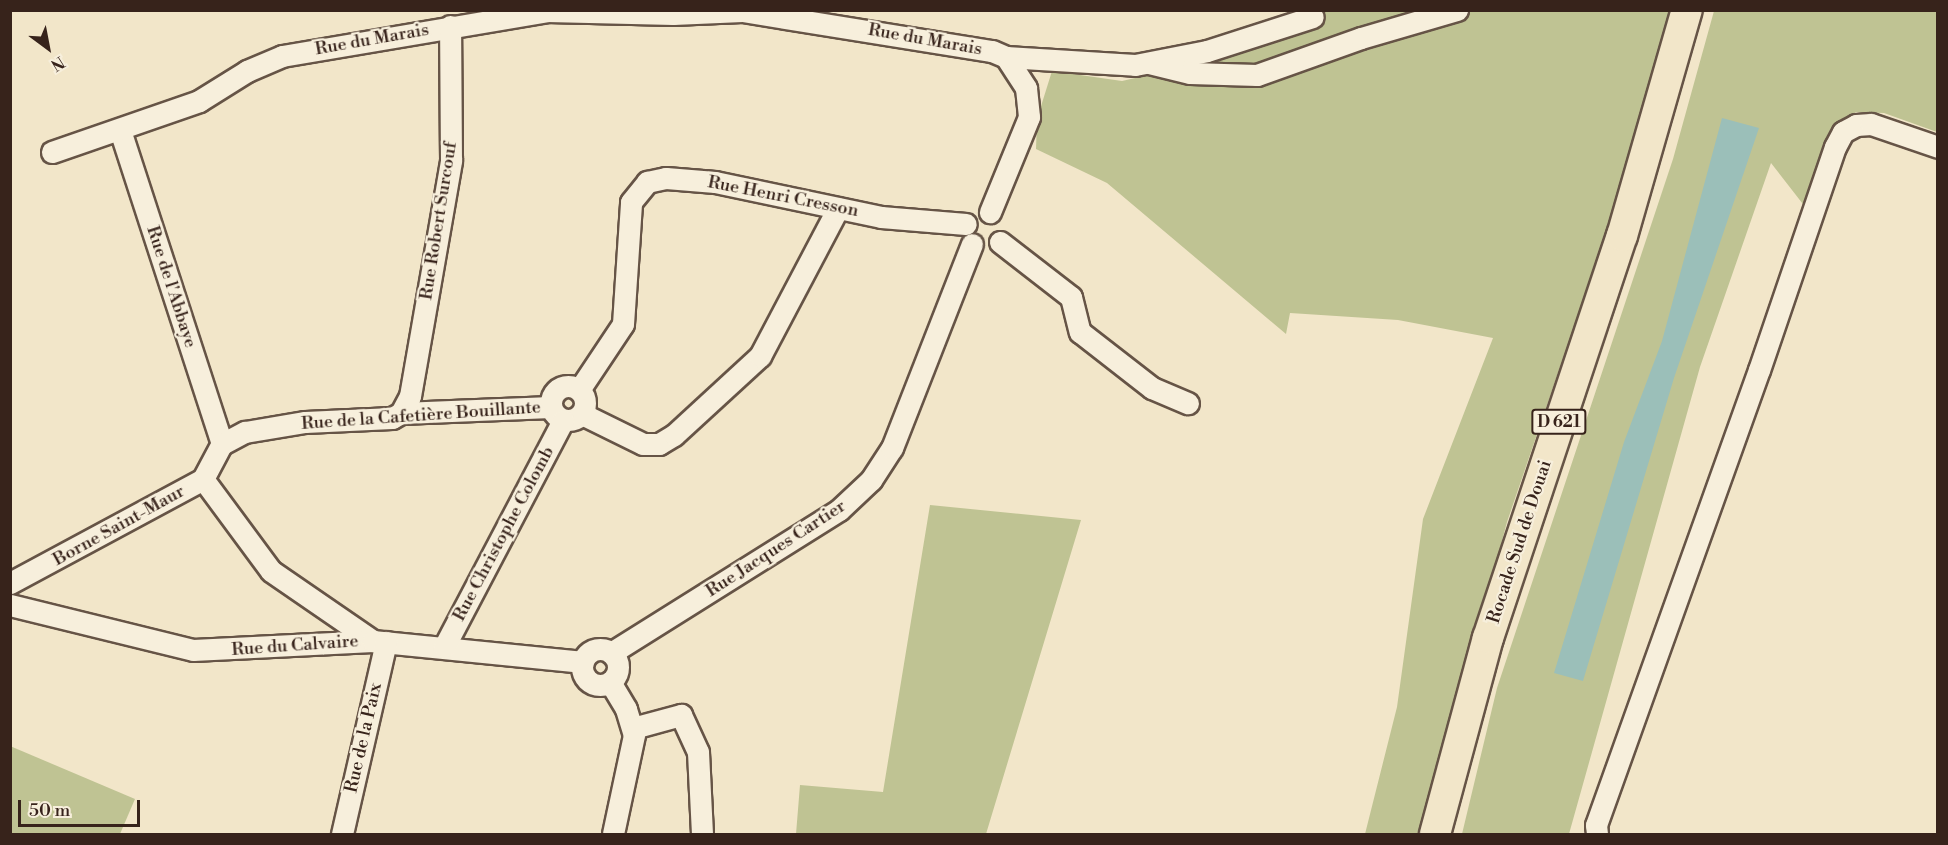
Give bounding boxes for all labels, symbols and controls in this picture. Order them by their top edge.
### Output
north arrow [18,18,78,78]
street label: Rue du Marais [313,19,431,61]
street label: Rue du Marais [866,19,984,61]
text: N [47,51,68,75]
street label: Rue Robert Surcouf [416,140,462,302]
street label: Rue Henri Cresson [706,172,860,222]
street label: Rue de l'Abbaye [141,223,201,351]
street label: Rue de la Cafetière Bouillante [301,397,541,435]
road number: D 621 [1530,409,1588,435]
street label: Rue Christophe Colomb [449,443,559,625]
street label: Rocade Sud de Douai [1483,458,1557,626]
street label: Borne Saint-Maur [49,481,189,571]
street label: Rue Jacques Cartier [702,496,850,602]
street label: Rue du Calvaire [231,631,359,661]
street label: Rue de la Paix [341,681,387,795]
scale bar [21,788,142,826]
text: 50 m [29,799,70,822]

